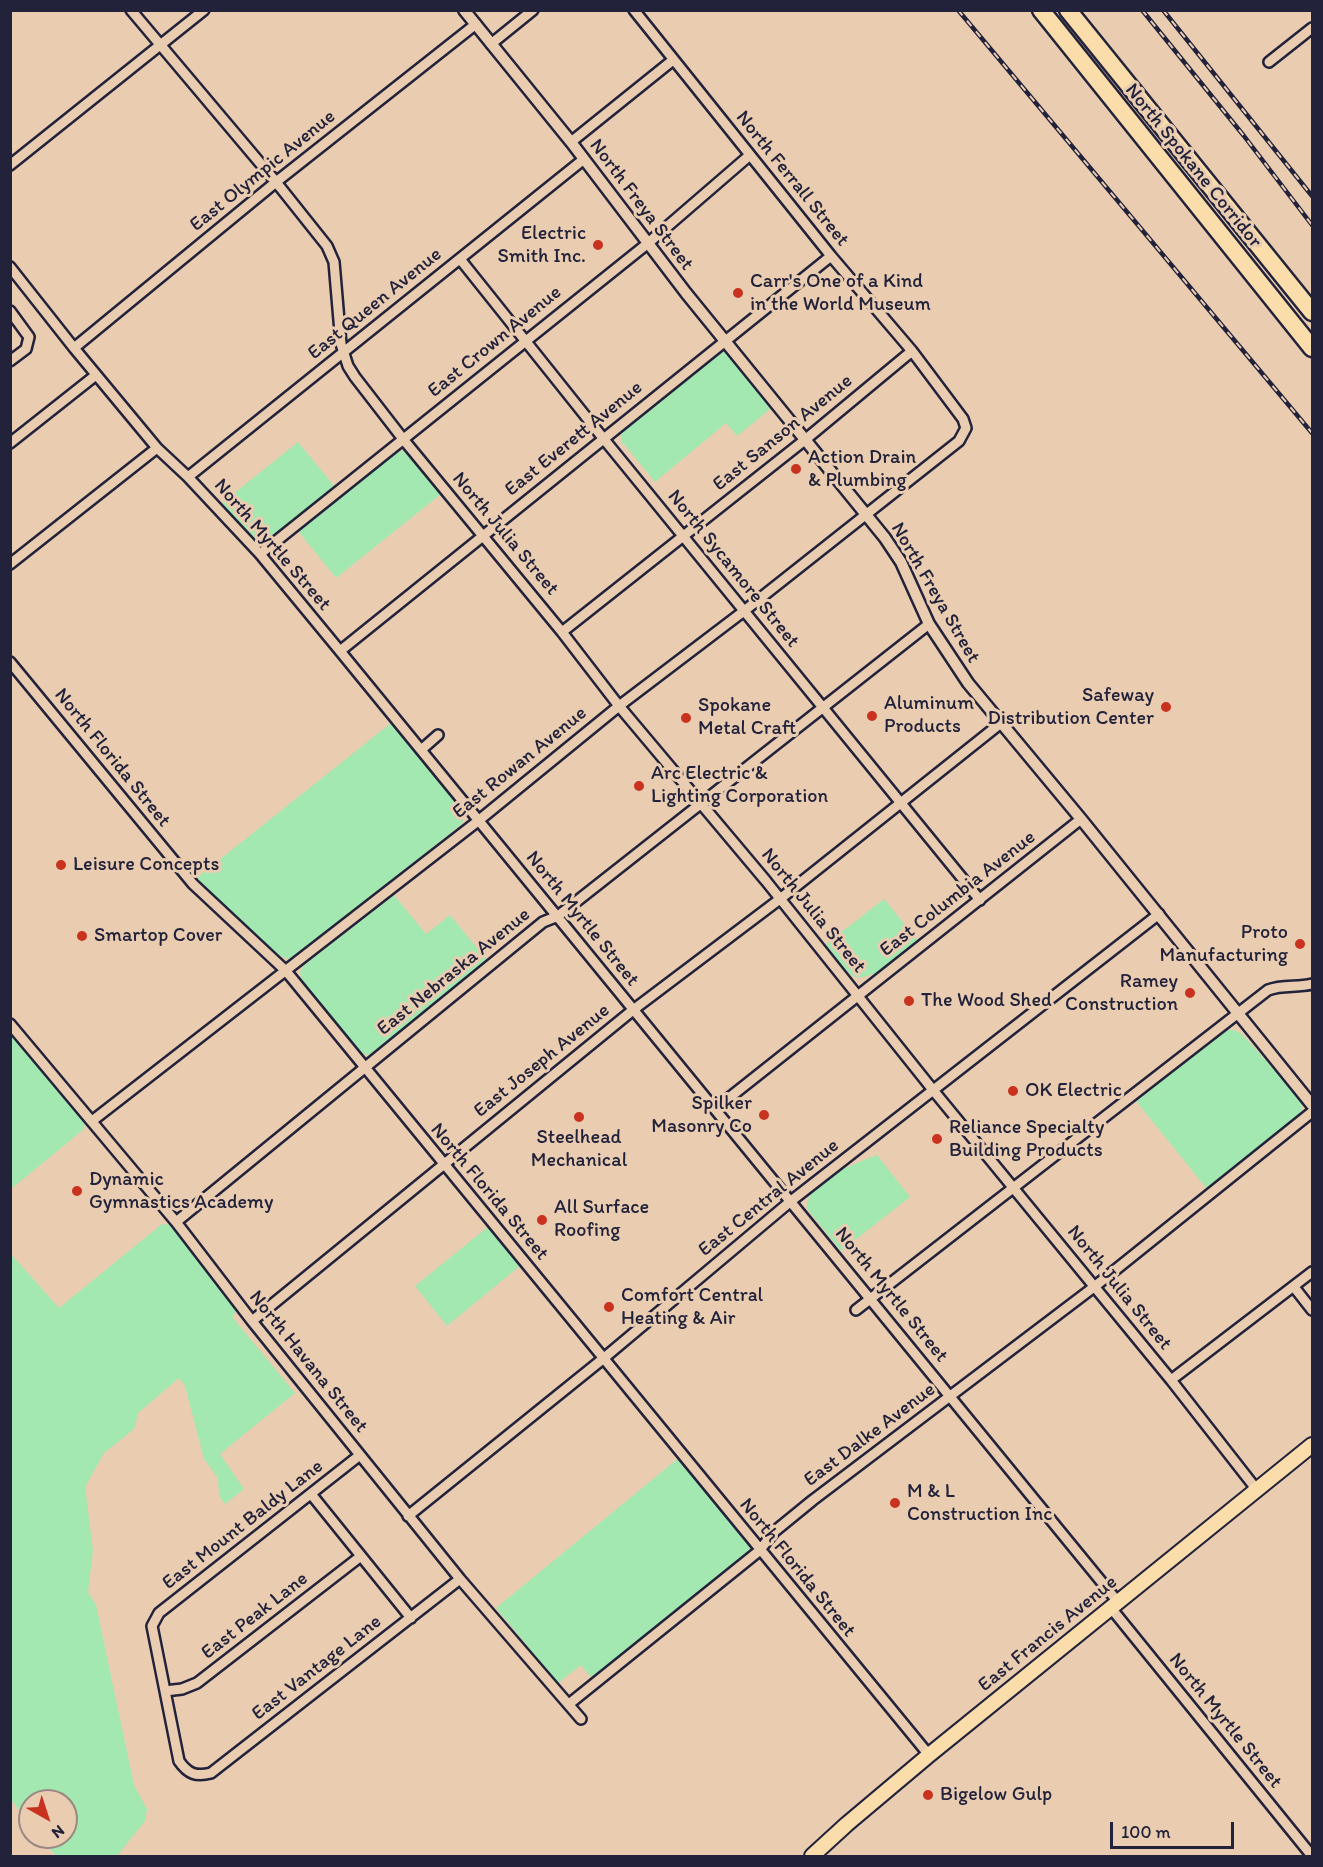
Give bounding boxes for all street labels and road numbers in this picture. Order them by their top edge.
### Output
street label: North Spokane Corridor [1119,79,1267,253]
street label: East Olympic Avenue [185,105,341,237]
street label: North Ferrall Street [730,106,854,252]
street label: North Freya Street [584,135,698,275]
street label: East Queen Avenue [303,243,447,365]
street label: East Crown Avenue [423,281,567,403]
street label: East Sanson Avenue [708,369,858,497]
street label: East Everett Avenue [500,376,648,502]
street label: North Julia Street [446,467,564,601]
street label: North Myrtle Street [208,474,336,616]
street label: North Sycamore Street [662,485,804,653]
street label: North Freya Street [885,518,985,668]
street label: North Florida Street [49,684,175,832]
street label: East Rowan Avenue [448,702,592,824]
street label: East Columbia Avenue [875,826,1041,962]
street label: North Julia Street [755,844,871,978]
street label: North Myrtle Street [520,847,644,991]
street label: East Nebraska Avenue [373,903,535,1041]
street label: East Joseph Avenue [469,999,615,1123]
street label: North Florida Street [425,1119,553,1265]
street label: East Central Avenue [694,1134,844,1262]
street label: North Julia Street [1061,1221,1177,1355]
street label: North Myrtle Street [829,1223,953,1367]
street label: North Havana Street [243,1286,373,1438]
street label: East Dalke Avenue [800,1378,940,1492]
street label: East Mount Baldy Lane [158,1455,328,1595]
street label: North Florida Street [734,1494,860,1642]
street label: East Peak Lane [197,1567,313,1665]
street label: East Francis Avenue [974,1571,1122,1697]
street label: East Vantage Lane [247,1610,387,1726]
street label: North Myrtle Street [1163,1649,1287,1793]

